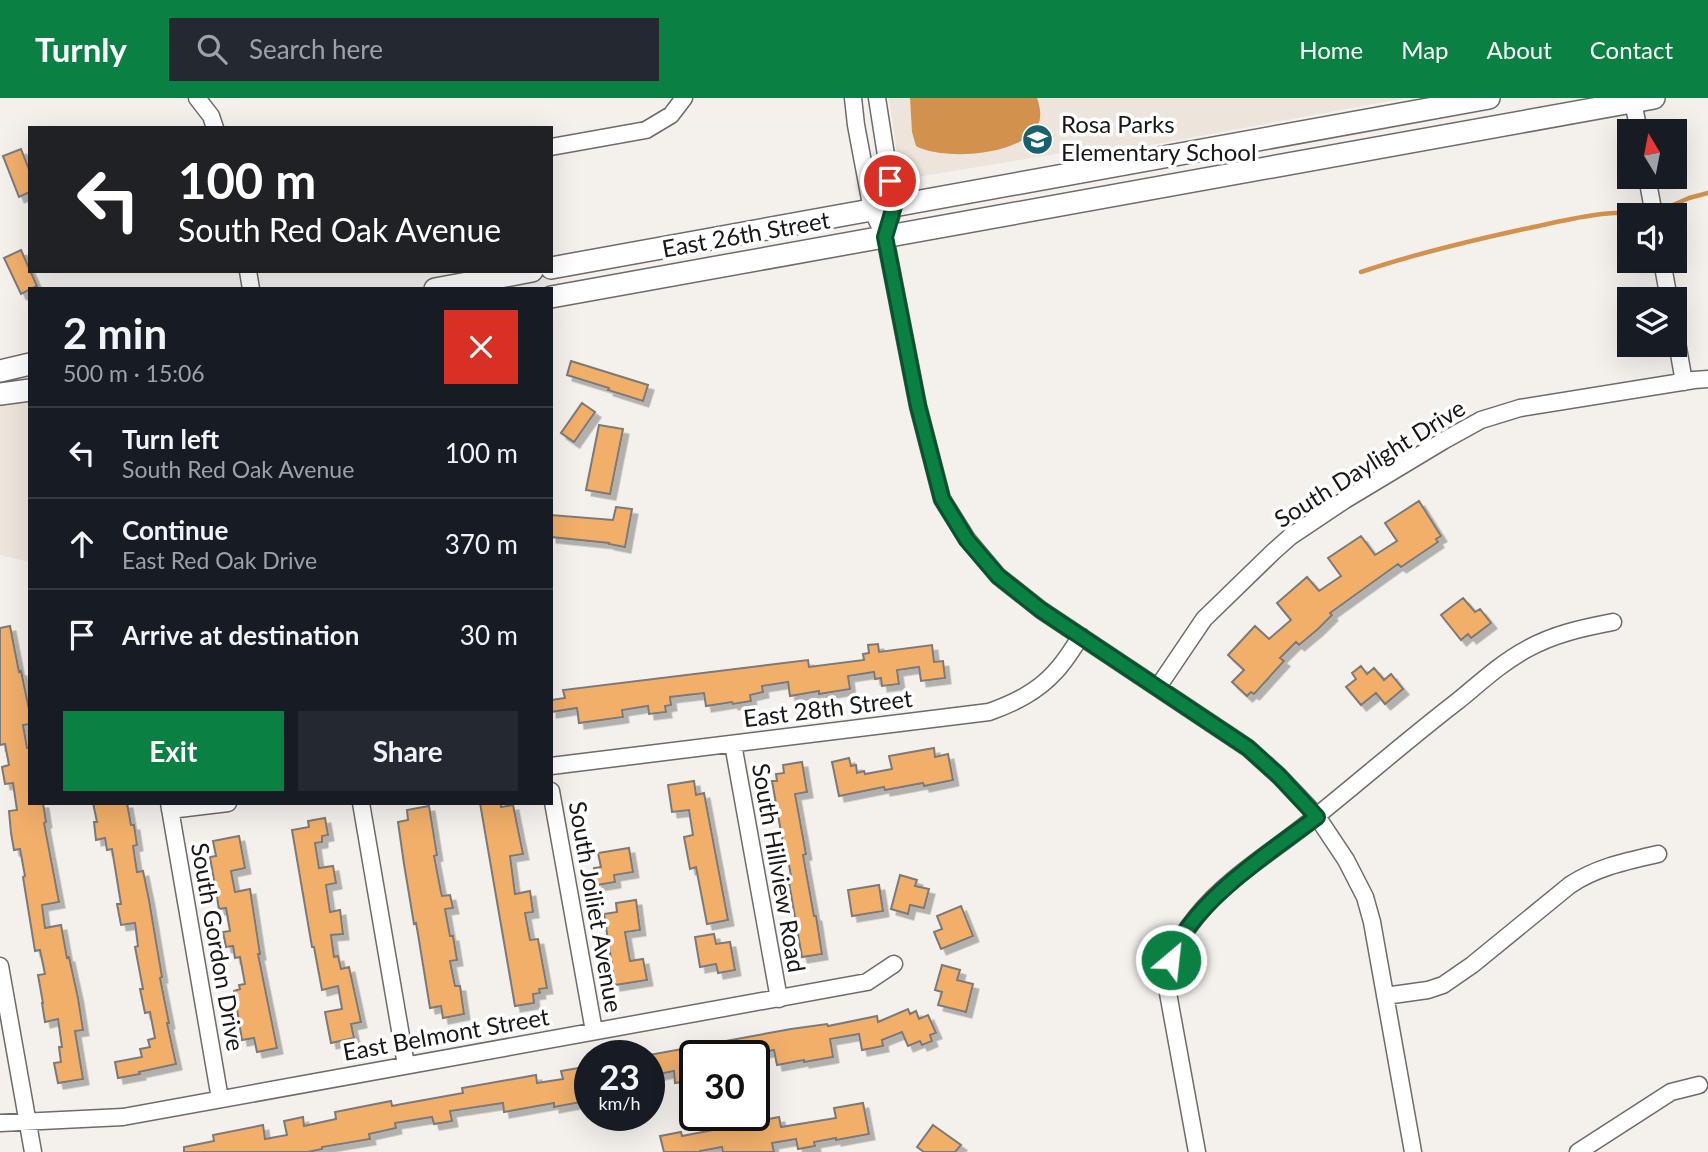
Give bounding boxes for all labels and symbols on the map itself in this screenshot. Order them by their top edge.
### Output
place label: Rosa Parks Elementary School [1061,109,1257,166]
north arrow [1617,119,1687,189]
school or university icon: Rosa Parks Elementary School [1021,122,1055,156]
pin [860,151,920,211]
street label: East 26th Street [660,204,832,263]
street label: South Daylight Drive [1269,392,1470,533]
street label: East 28th Street [742,683,914,732]
street label: South Hillview Road [747,761,812,975]
street label: South Joiliet Avenue [564,799,629,1015]
street label: South Gordon Drive [186,840,251,1053]
position arrow [1134,923,1208,997]
street label: East Belmont Street [340,1001,552,1066]
speed limit sign: 30 [679,1040,770,1131]

